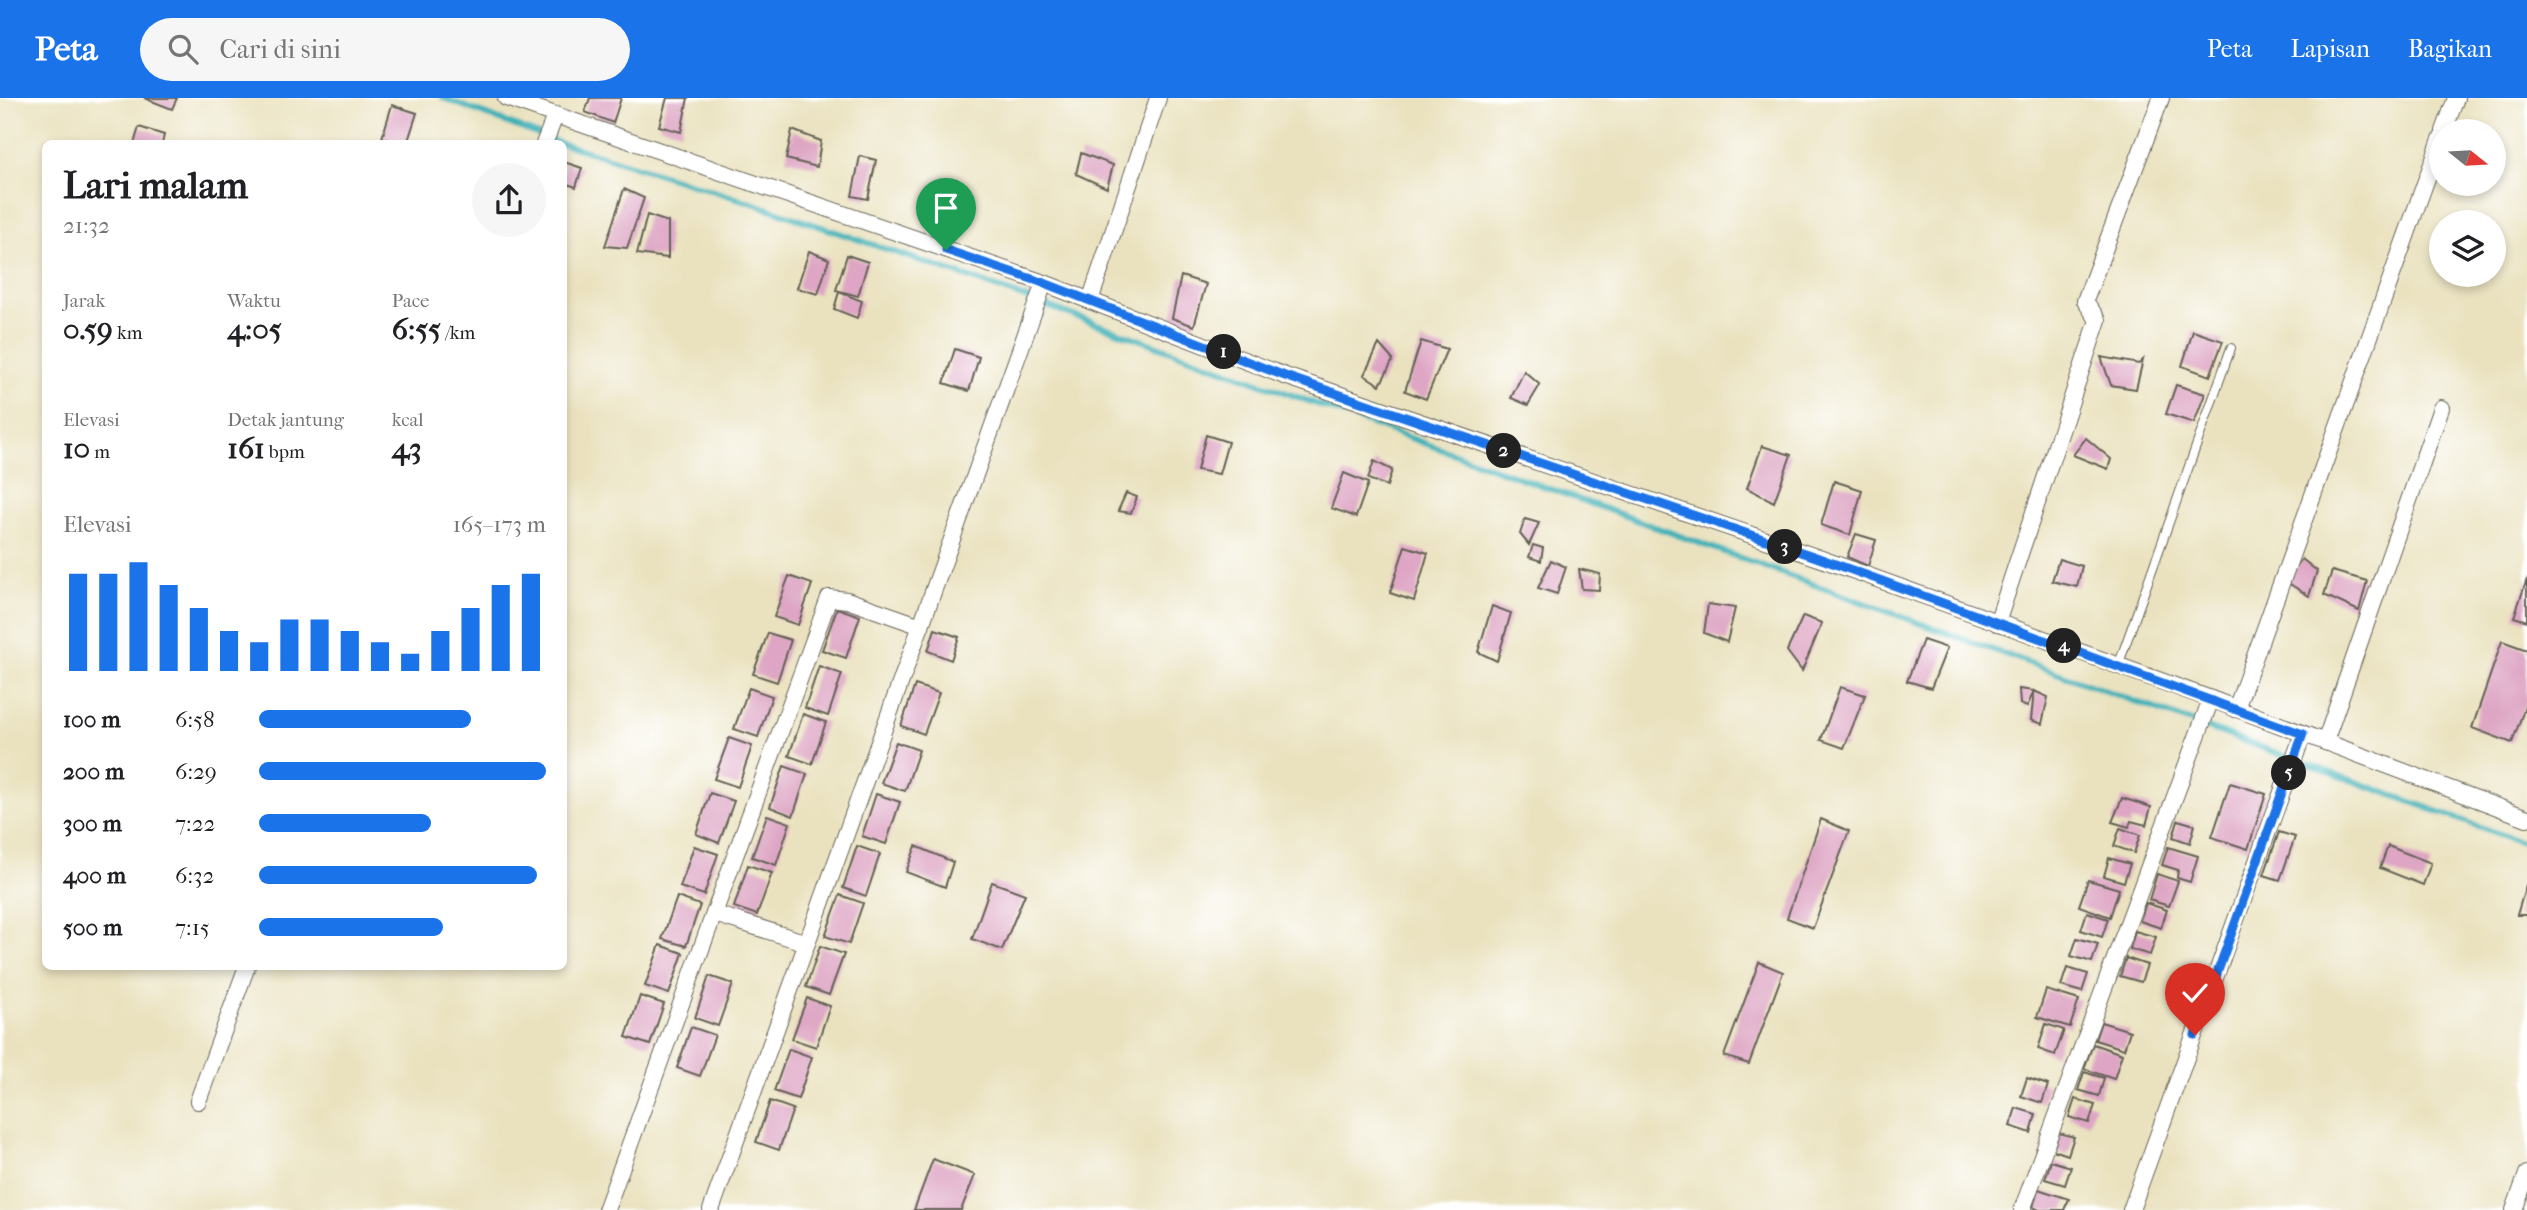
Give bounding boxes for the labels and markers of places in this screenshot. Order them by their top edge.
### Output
pin [916,178,976,250]
pin: 1 [1206,334,1242,370]
pin: 2 [1486,434,1522,468]
pin: 3 [1768,530,1802,564]
pin: 4 [2046,628,2082,664]
pin: 5 [2272,756,2306,790]
pin [2165,963,2225,1035]

